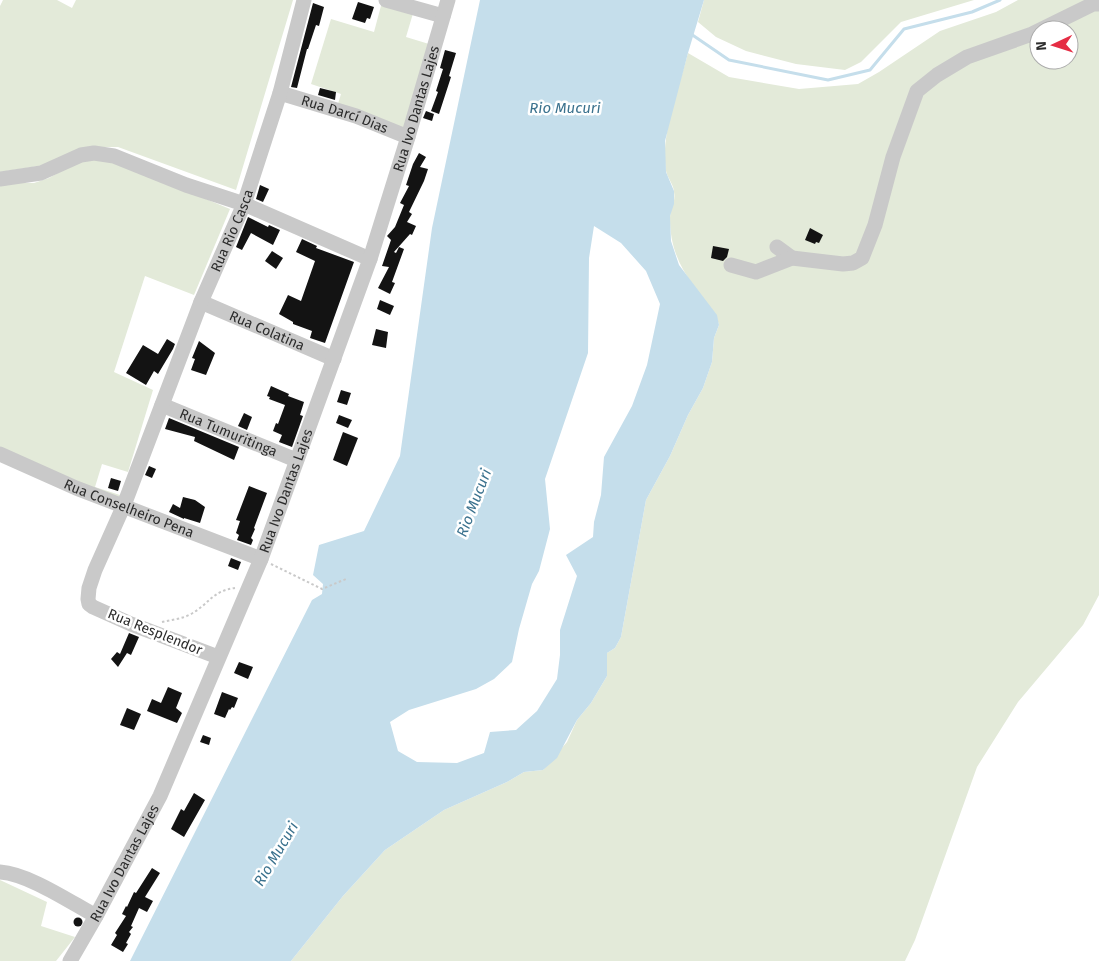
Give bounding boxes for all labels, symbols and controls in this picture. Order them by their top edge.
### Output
north arrow [1029,20,1079,70]
text: N [1033,41,1050,51]
street label: Rua Ivo Dantas Lajes [389,43,443,174]
street label: Rua Darcí Dias [299,91,391,137]
water label: Rio Mucuri [529,99,601,117]
street label: Rua Rio Casca [207,187,257,274]
street label: Rua Colatina [227,307,307,354]
street label: Rua Tumuritinga [177,405,280,460]
street label: Rua Ivo Dantas Lajes [255,426,316,555]
water label: Rio Mucuri [453,466,495,540]
street label: Rua Conselheiro Pena [61,475,197,541]
street label: Rua Resplendor [105,605,205,659]
street label: Rua Ivo Dantas Lajes [86,801,163,925]
water label: Rio Mucuri [250,819,302,889]

